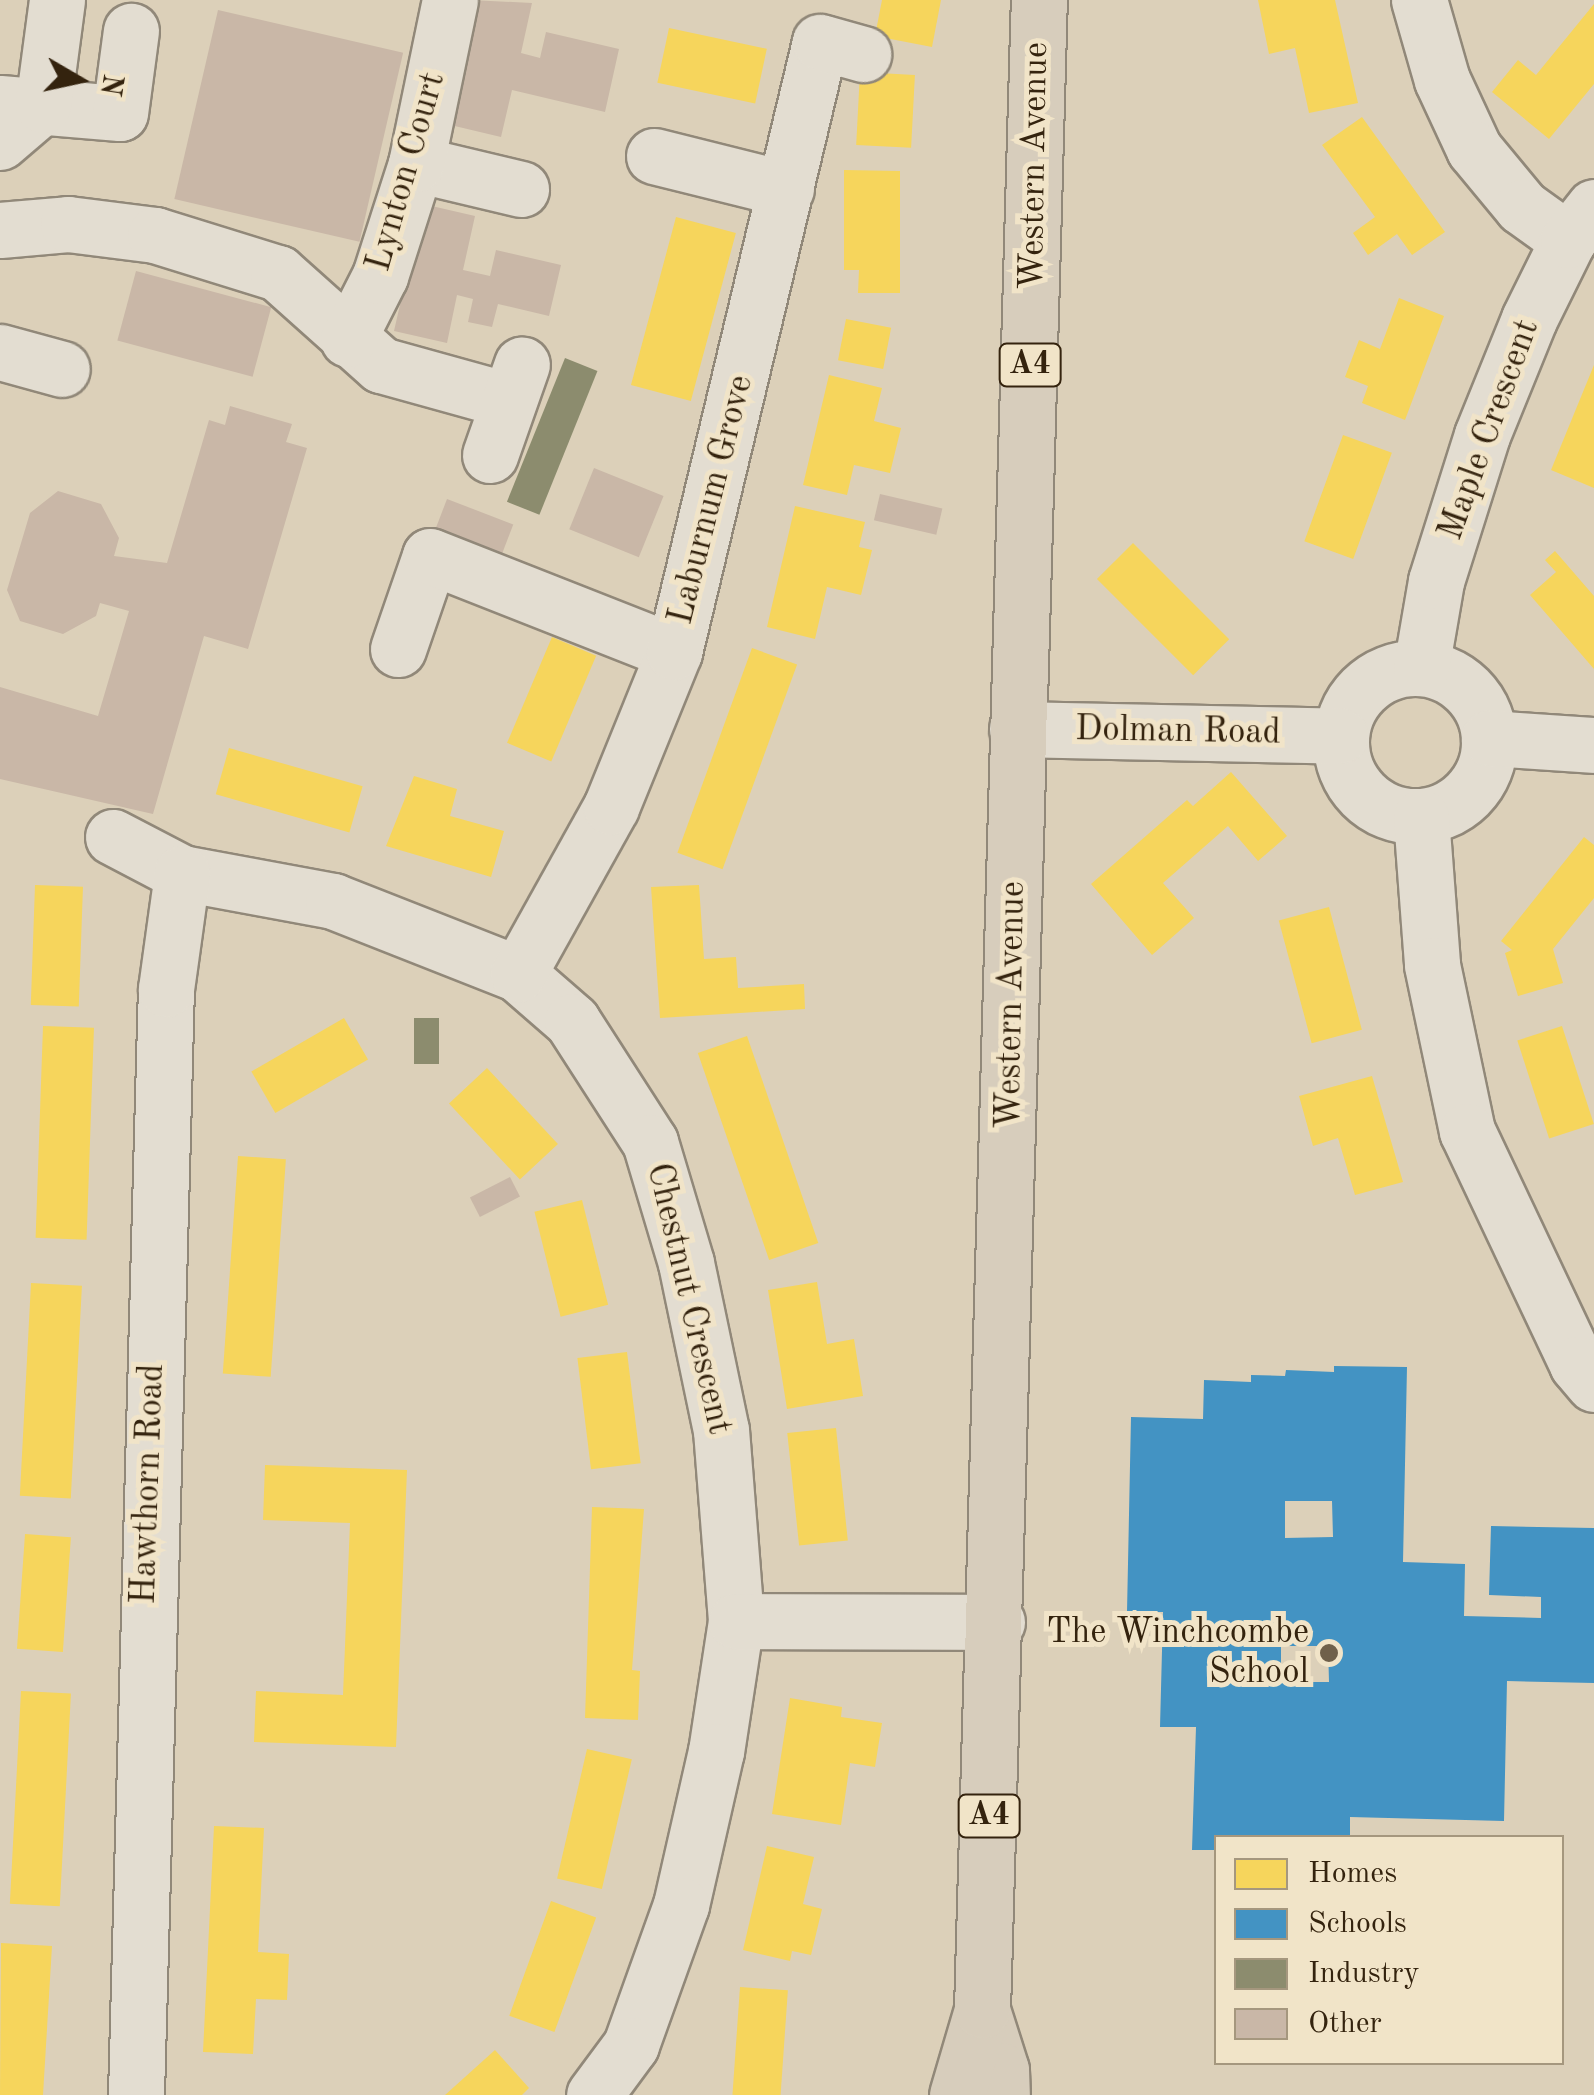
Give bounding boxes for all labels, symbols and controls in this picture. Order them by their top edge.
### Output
north arrow [30,30,130,130]
street label: Western Avenue [1012,42,1058,290]
street label: Lynton Court [359,68,455,276]
text: N [94,72,125,97]
street label: Maple Crescent [1431,314,1549,546]
road number: A4 [998,338,1062,392]
street label: Laburnum Grove [661,371,763,629]
street label: Dolman Road [1075,709,1281,755]
street label: Western Avenue [989,881,1035,1129]
street label: Chestnut Crescent [636,1159,740,1439]
street label: Hawthorn Road [124,1363,174,1605]
place label: The Winchcombe School [1046,1612,1309,1694]
marker: The Winchcombe School [1318,1642,1340,1664]
road number: A4 [956,1789,1022,1843]
legend [1214,1835,1564,2065]
text: Homes [1308,1859,1397,1889]
text: Schools [1308,1909,1407,1939]
text: Industry [1308,1959,1419,1989]
text: Other [1308,2009,1382,2039]

